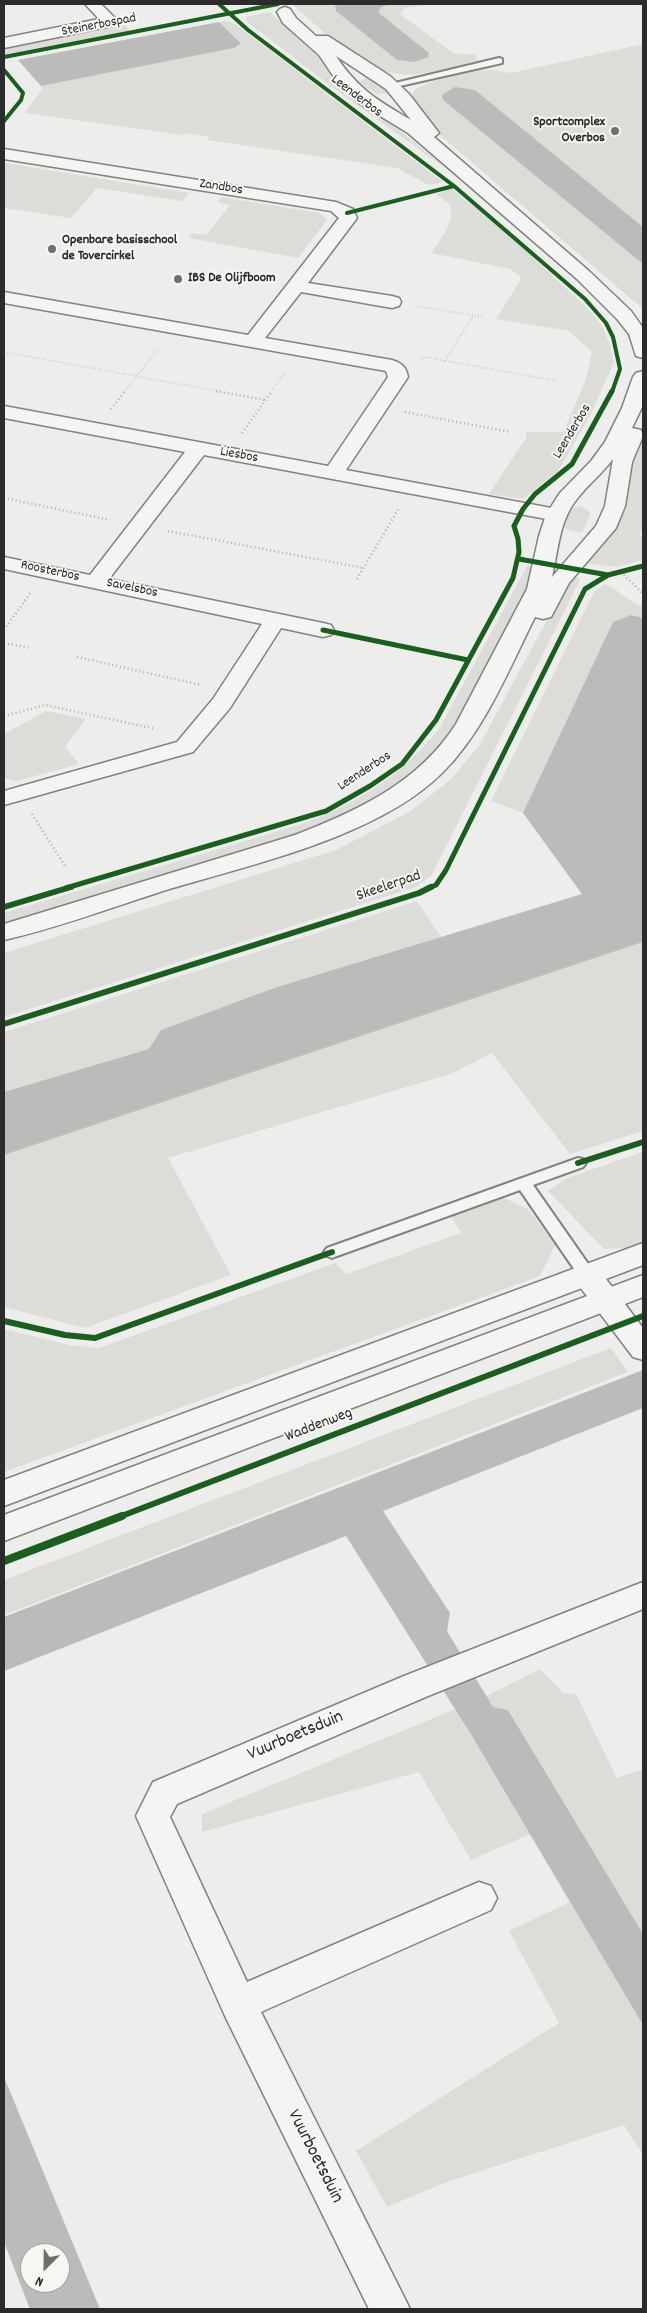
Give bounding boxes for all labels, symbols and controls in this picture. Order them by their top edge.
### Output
street label: Steinerbospad [60,11,138,41]
street label: Leenderbos [327,72,385,122]
place label: Sportcomplex Overbos [533,115,605,148]
marker: Sportcomplex Overbos [609,125,621,137]
street label: Zandbos [198,176,244,200]
place label: Openbare basisschool de Tovercirkel [62,233,177,266]
marker: Openbare basisschool de Tovercirkel [46,243,58,255]
place label: IBS De Olijfboom [188,271,276,287]
marker: IBS De Olijfboom [172,273,184,285]
street label: Leenderbos [550,402,596,462]
street label: Liesbos [219,444,259,468]
street label: Roosterbos [19,558,81,586]
street label: Savelsbos [105,575,159,603]
street label: Leenderbos [335,748,395,796]
street label: Skeelerpad [354,867,424,907]
street label: Waddenweg [283,1404,355,1448]
street label: Vuurboetsduin [245,1707,347,1767]
street label: Vuurboetsduin [281,2106,347,2208]
north arrow [20,2243,70,2293]
text: N [32,2270,47,2291]

